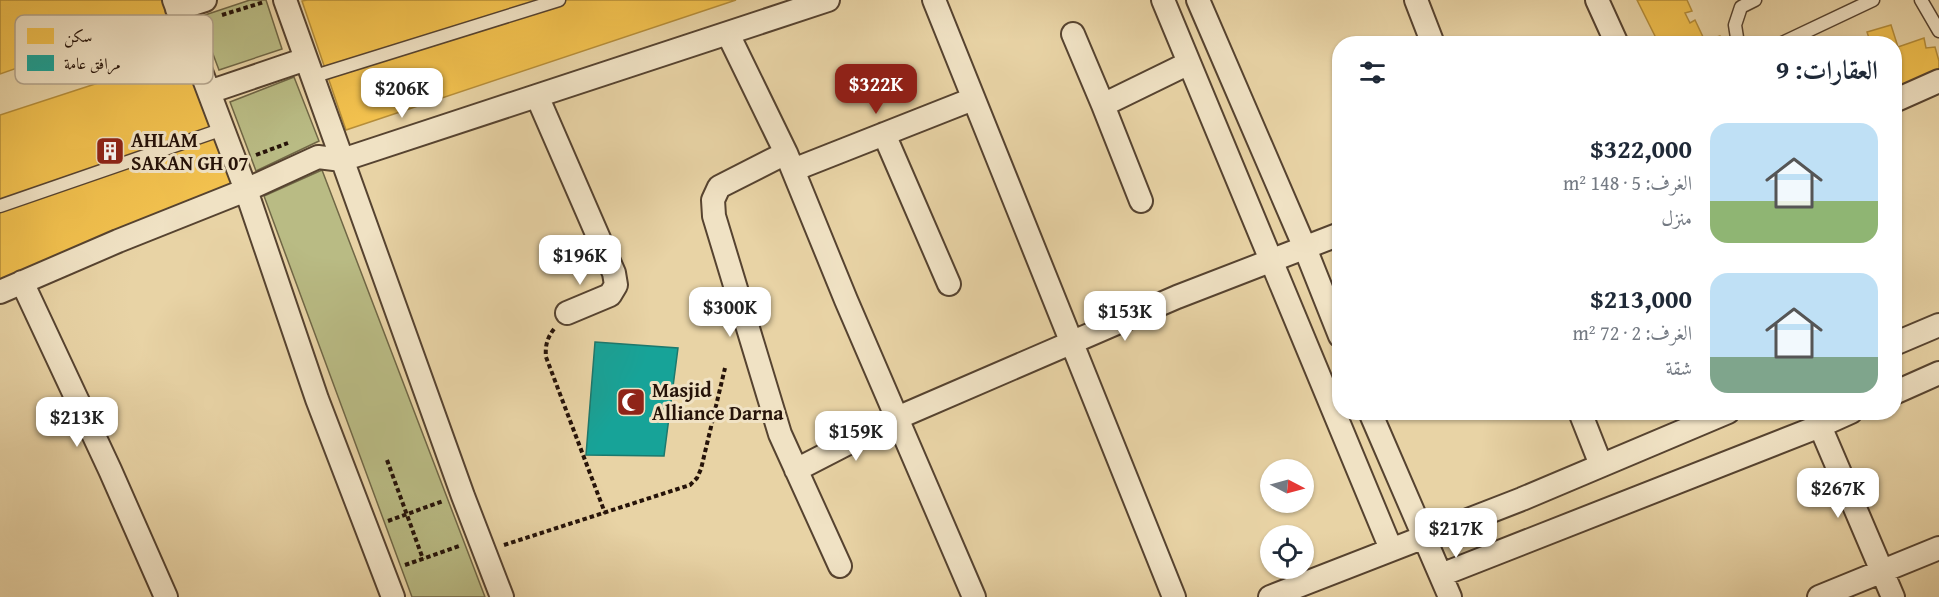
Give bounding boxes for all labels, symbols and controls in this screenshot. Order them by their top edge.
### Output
legend [15,15,213,84]
text: سكن [64,24,92,48]
text: العقارات: 9 [1776,50,1878,89]
text: مرافق عامة [64,51,121,75]
icon: filters [1356,56,1389,89]
pin: $322K [834,64,918,115]
pin: $206K [360,68,444,119]
text: $322K [849,69,903,98]
text: $206K [375,73,429,102]
place label: AHLAM SAKAN GH 07 [131,125,249,177]
text: $322,000 [1590,129,1692,168]
building icon: AHLAM SAKAN GH 07 [94,135,126,167]
icon: home [1758,147,1830,219]
text: الغرف: 5 · 148 m² [1563,168,1692,197]
text: منزل [1661,203,1692,232]
pin: $196K [538,235,622,286]
text: $196K [553,240,607,269]
text: $213,000 [1590,279,1692,318]
pin: $300K [688,287,772,338]
pin: $153K [1083,291,1167,342]
text: $300K [703,292,757,321]
text: $153K [1098,296,1152,325]
icon: home [1758,297,1830,369]
text: الغرف: 2 · 72 m² [1573,318,1692,347]
text: شقة [1666,353,1692,382]
place label: Masjid Alliance Darna [652,375,784,427]
mosque icon: Masjid Alliance Darna [615,386,647,418]
pin: $213K [35,397,119,448]
text: $213K [50,402,104,431]
pin: $159K [814,411,898,462]
text: $159K [829,416,883,445]
north arrow [1260,459,1314,513]
map controls [1260,459,1314,579]
pin: $267K [1796,468,1880,519]
text: $267K [1811,473,1865,502]
pin: $217K [1414,508,1498,559]
text: $217K [1429,513,1483,542]
button: locate [1260,525,1314,579]

